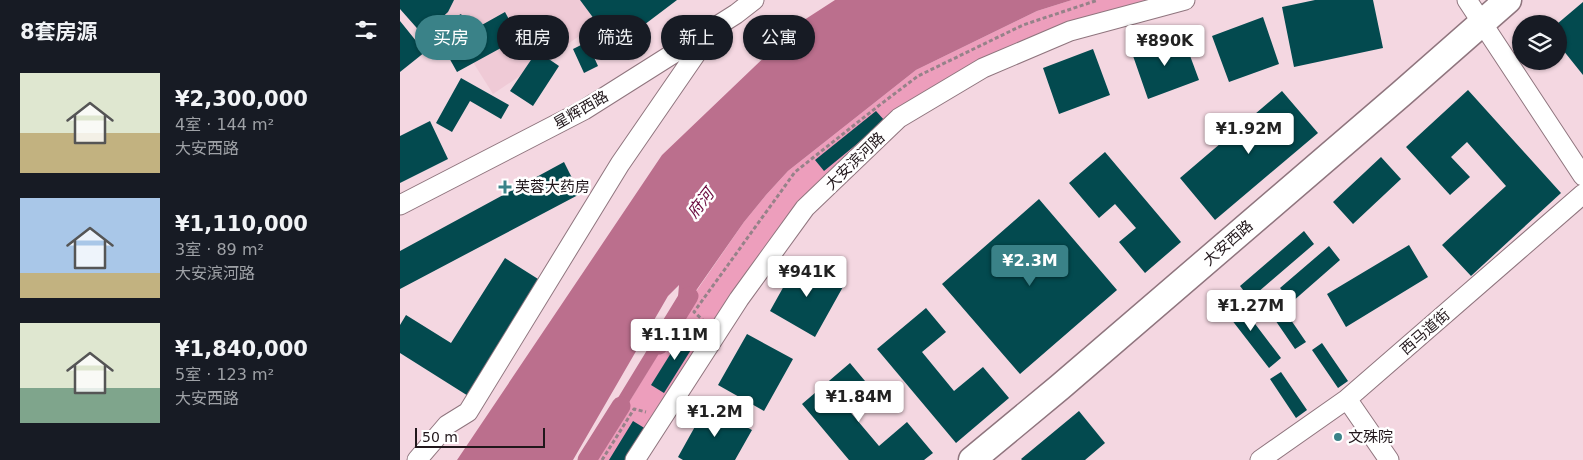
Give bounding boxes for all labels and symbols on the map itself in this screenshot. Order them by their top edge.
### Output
pin: ¥890K [1130,24,1200,67]
street label: 星辉西路 [551,87,611,133]
pin: ¥1.92M [1208,112,1290,155]
street label: 大安滨河路 [822,128,888,194]
place label: 芙蓉大药房 [515,178,590,196]
marker: 芙蓉大药房 [499,181,511,193]
water label: 府河 [683,182,720,222]
street label: 大安西路 [1199,217,1257,269]
pin: ¥2.3M [995,244,1065,287]
pin: ¥941K [772,256,842,298]
pin: ¥1.27M [1210,290,1292,332]
street label: 西马道街 [1396,306,1454,358]
pin: ¥1.11M [634,318,716,361]
pin: ¥1.84M [818,380,900,423]
pin: ¥1.2M [680,396,750,438]
scale bar [415,425,545,448]
place label: 文殊院 [1348,428,1393,446]
marker: 文殊院 [1332,431,1344,443]

